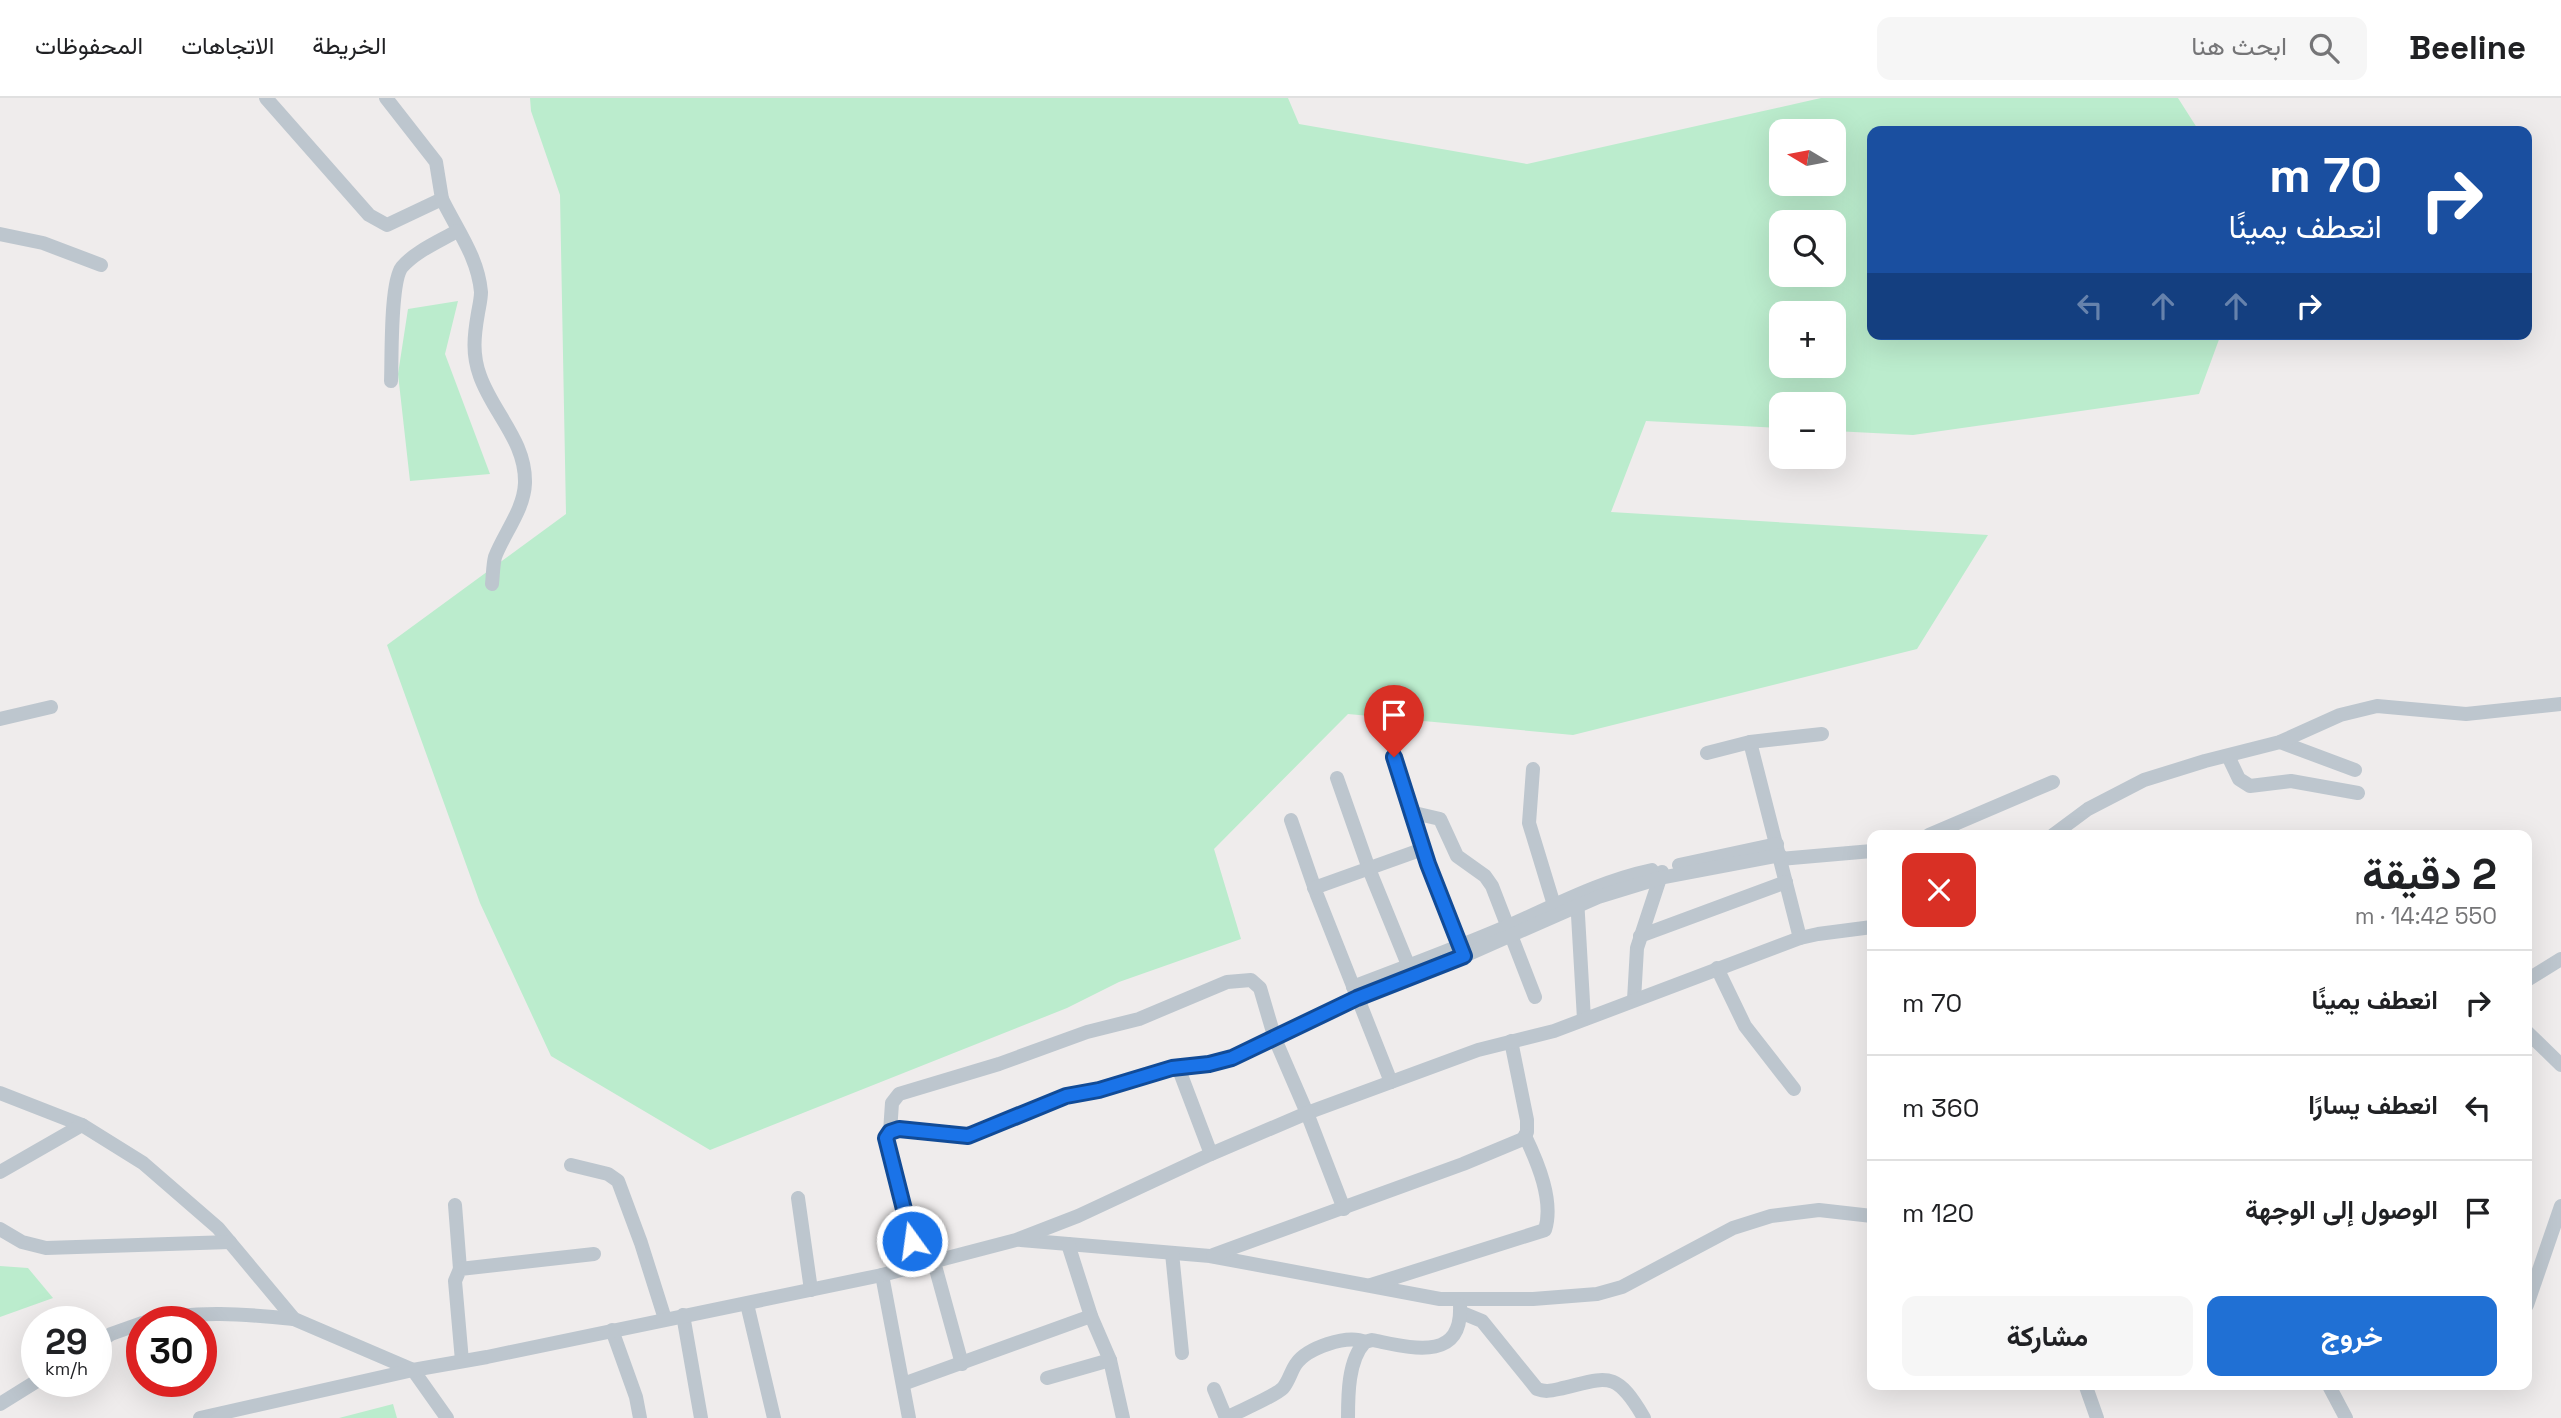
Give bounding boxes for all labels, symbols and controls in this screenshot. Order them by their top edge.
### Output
search box [1877,17,2367,80]
text: Beeline [2409,27,2526,69]
text: ابحث هنا [2191,29,2287,63]
icon: search [2305,29,2343,67]
text: المحفوظات [35,30,143,61]
text: الاتجاهات [181,30,274,61]
text: الخريطة [312,30,387,61]
north arrow [1769,119,1846,196]
map controls [1769,119,1846,469]
text: 70 m [2269,144,2382,206]
icon: right [2406,154,2497,245]
text: انعطف يمينًا [2229,207,2382,247]
button: search [1769,210,1846,287]
icon: left [2071,287,2109,325]
icon: ahead [2144,287,2182,325]
icon: ahead [2217,287,2255,325]
icon: right [2290,287,2328,325]
button: + [1769,301,1846,378]
button: − [1769,392,1846,469]
pin [1364,685,1424,757]
icon: arrive [1375,696,1413,734]
text: 2 دقيقة [2362,848,2497,901]
button: close [1902,853,1976,927]
text: 550 m · 14:42 [2355,901,2497,931]
text: انعطف يمينًا [2312,983,2438,1017]
icon: right [2459,984,2497,1022]
text: 70 m [1902,986,1962,1020]
text: انعطف يسارًا [2308,1088,2438,1122]
icon: left [2459,1089,2497,1127]
text: 360 m [1902,1091,1979,1125]
text: الوصول إلى الوجهة [2245,1193,2438,1227]
icon: arrive [2459,1194,2497,1232]
text: 120 m [1902,1196,1974,1230]
position arrow [875,1204,949,1278]
button: مشاركة [1902,1296,2193,1376]
button: خروج [2207,1296,2497,1376]
speed limit sign: 30 [126,1306,217,1397]
text: 29 [45,1320,88,1364]
text: km/h [45,1357,88,1380]

